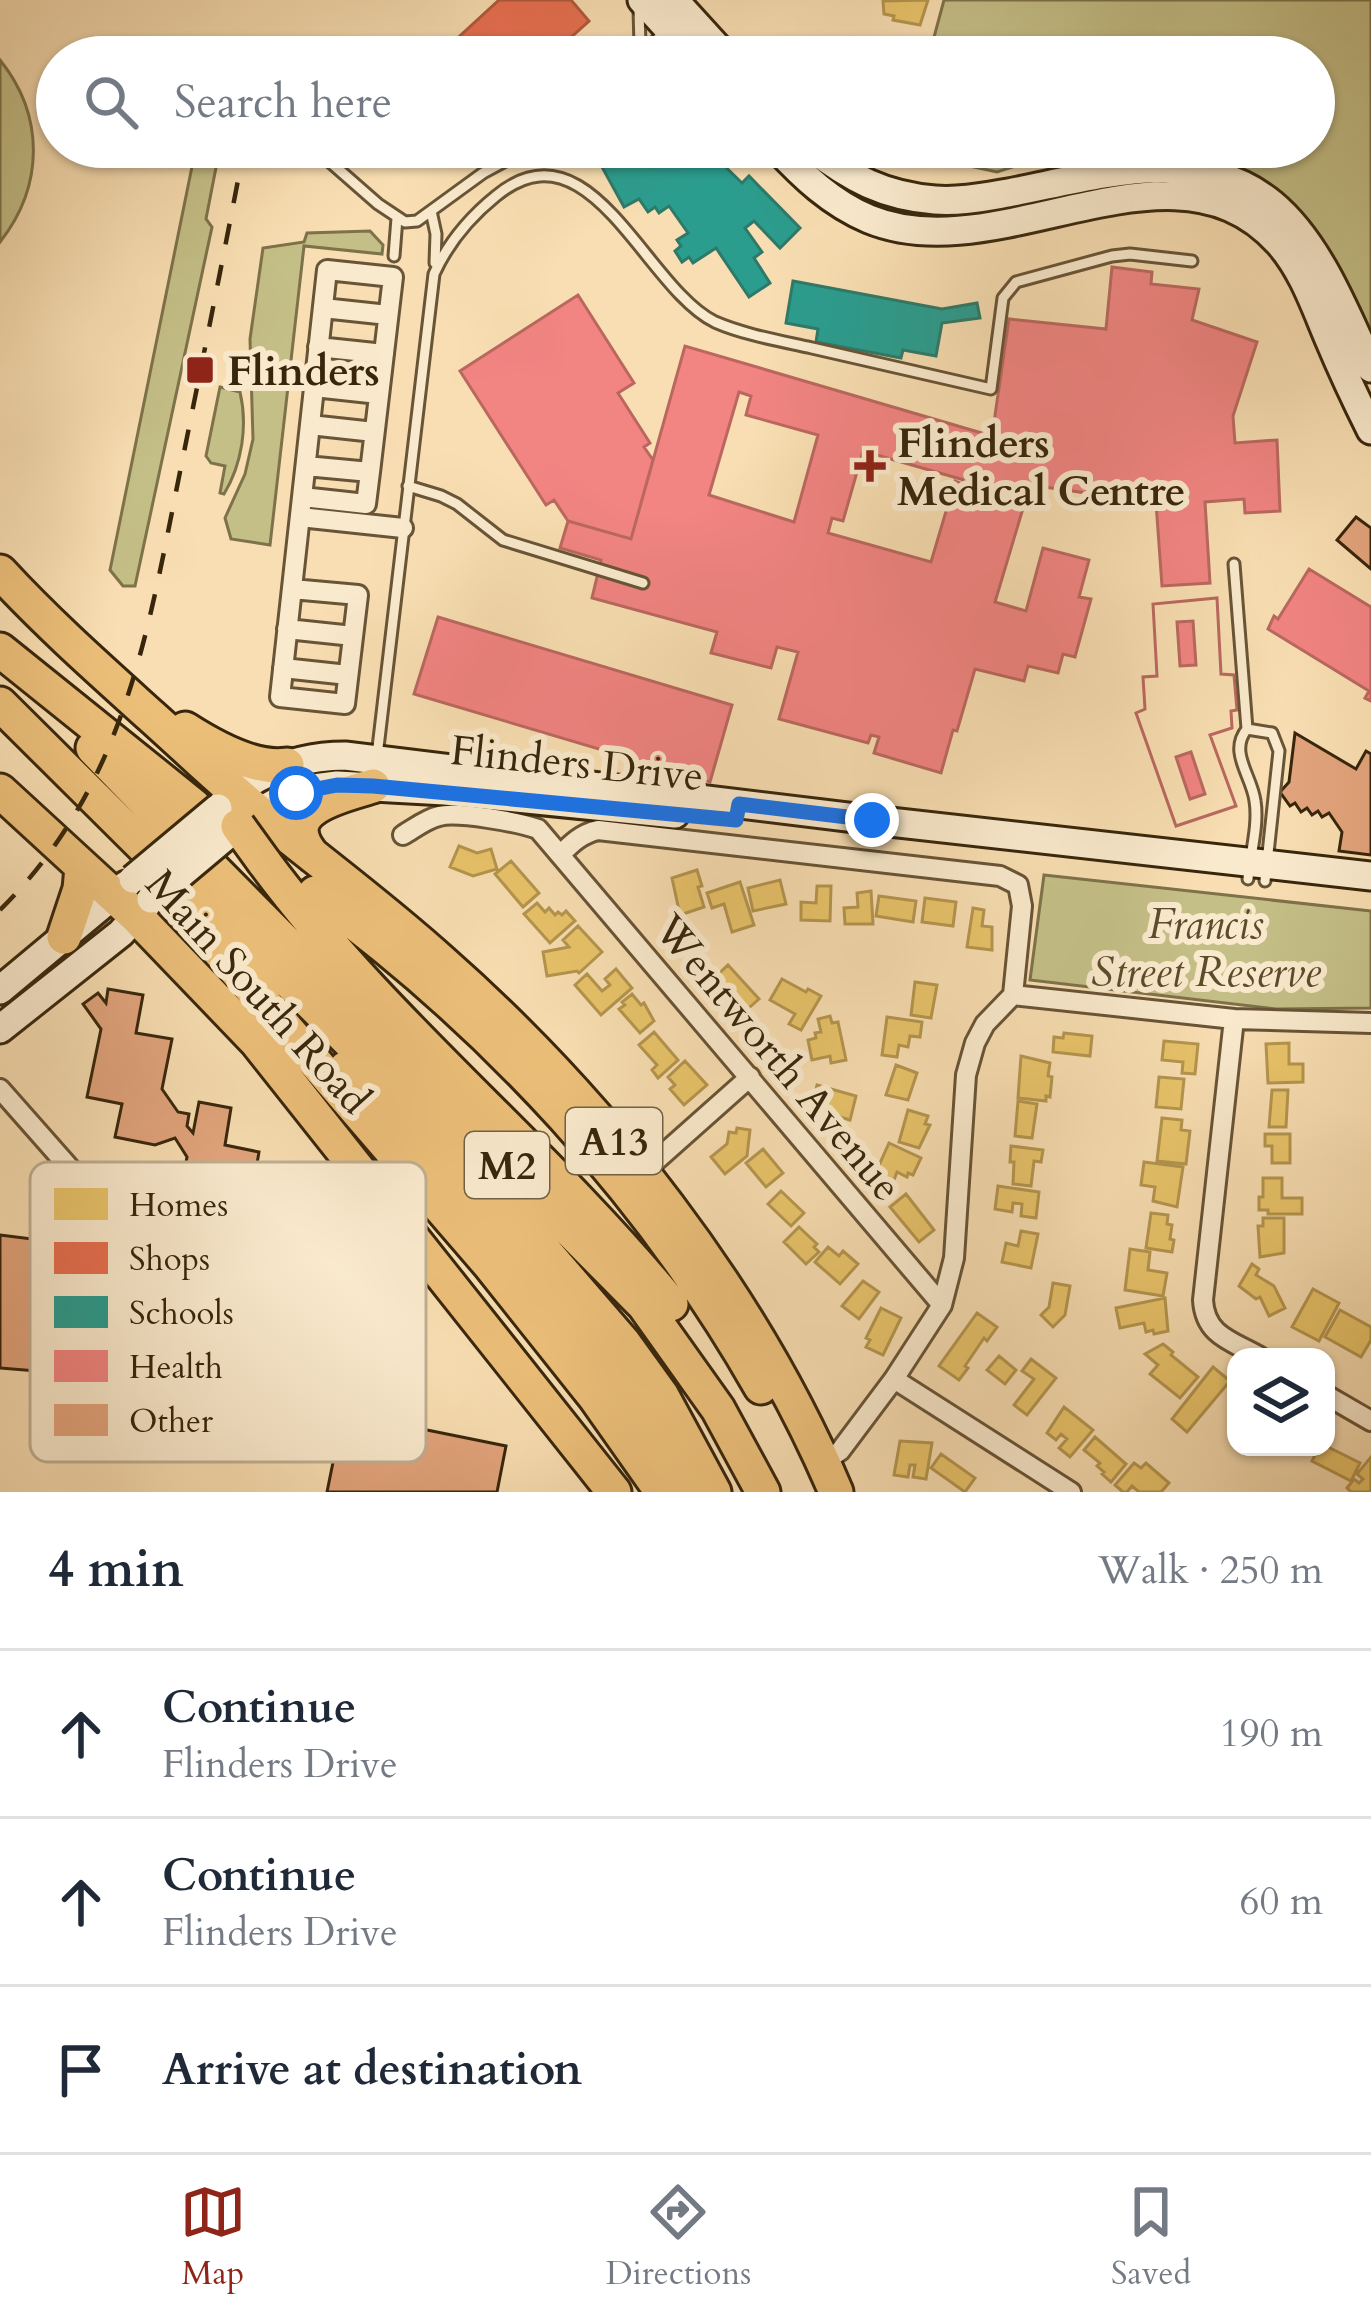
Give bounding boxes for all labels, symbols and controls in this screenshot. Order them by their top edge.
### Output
search box [36,36,1335,168]
icon: search [78,69,144,135]
text: Search here [174,72,392,133]
place label: Flinders [227,343,380,400]
marker: Flinders [184,354,216,386]
place label: Flinders Medical Centre [897,415,1186,520]
marker: Flinders Medical Centre [854,450,886,482]
street label: Flinders Drive [448,722,706,805]
route start [269,766,323,820]
route end [845,793,899,847]
street label: Main South Road [133,857,383,1127]
park label: Francis Street Reserve [1091,896,1322,1001]
street label: Wentworth Avenue [640,902,915,1213]
road number: A13 [566,1108,662,1174]
road number: M2 [465,1132,549,1198]
legend [30,1162,426,1462]
text: Homes [129,1183,228,1228]
text: Shops [129,1237,210,1282]
text: Schools [129,1291,234,1336]
text: Health [129,1345,223,1390]
map controls [1227,1348,1335,1456]
button: layers [1227,1348,1335,1456]
text: Other [129,1399,214,1444]
text: 4 min [48,1535,184,1605]
text: Walk · 250 m [1098,1544,1323,1597]
text: Continue [162,1677,356,1738]
icon: ahead [48,1701,114,1767]
text: 190 m [1220,1707,1323,1760]
text: Flinders Drive [162,1738,398,1791]
text: Continue [162,1845,356,1906]
icon: ahead [48,1869,114,1935]
text: 60 m [1240,1875,1323,1928]
text: Flinders Drive [162,1906,398,1959]
icon: arrive [48,2037,114,2103]
text: Arrive at destination [162,2039,582,2100]
tab: Map [180,2179,246,2296]
tab: Directions [606,2179,751,2296]
tab: Saved [1111,2179,1191,2296]

